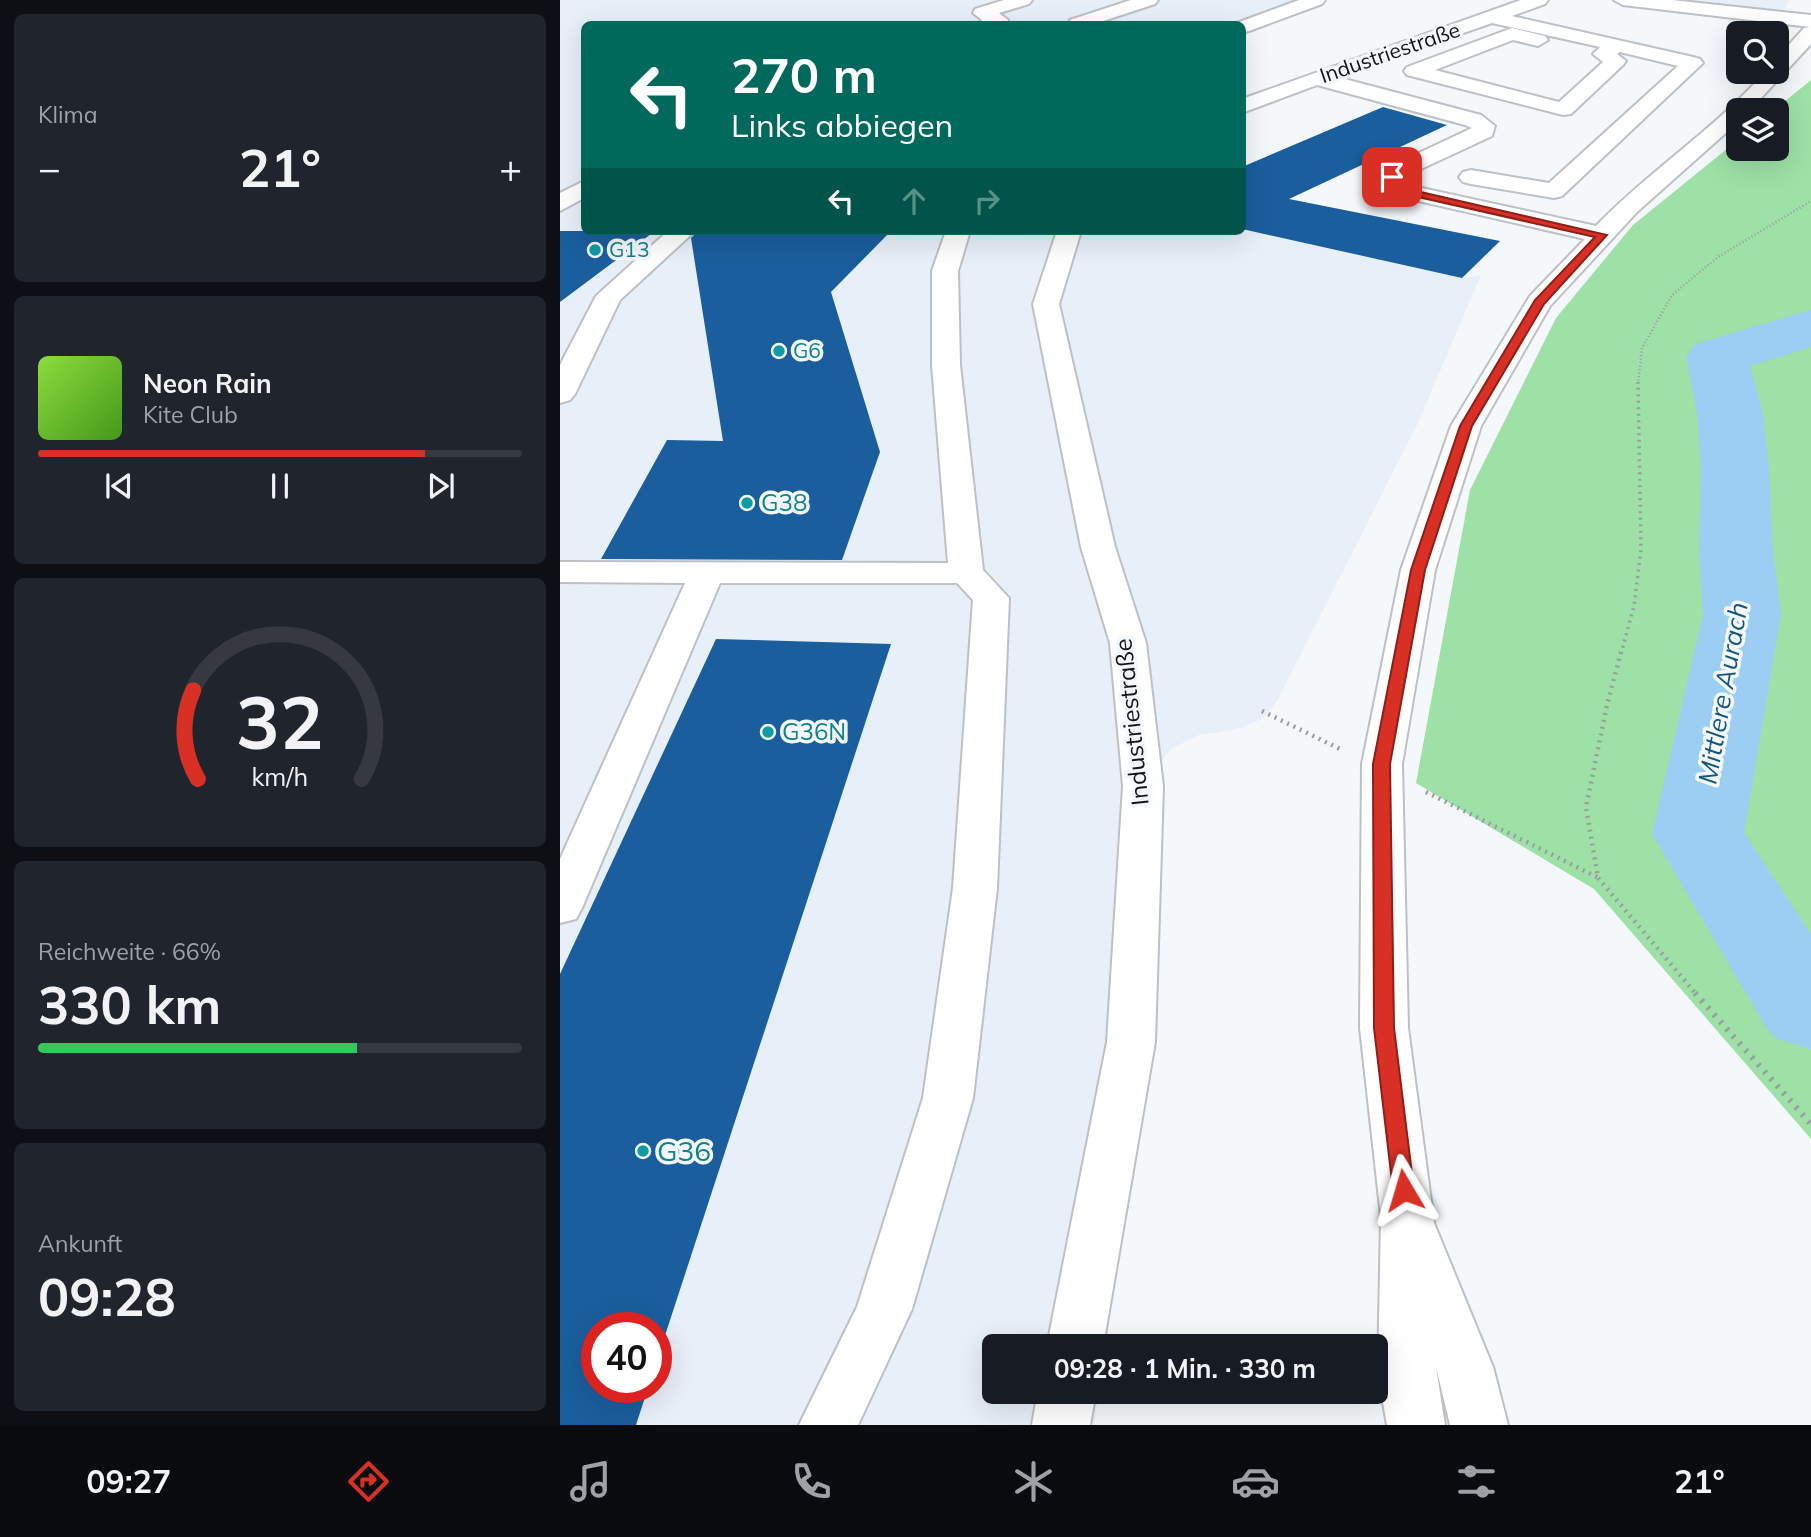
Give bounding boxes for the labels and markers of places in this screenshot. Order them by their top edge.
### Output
pin [1362,147,1422,207]
place label: G13 [609,236,650,262]
marker: G13 [587,242,603,258]
place label: G6 [793,337,821,363]
marker: G6 [771,343,787,359]
place label: G38 [761,487,807,517]
marker: G38 [739,495,755,511]
place label: G36N [782,716,846,746]
marker: G36N [760,724,776,740]
place label: G36 [657,1133,711,1168]
marker: G36 [635,1143,651,1159]

